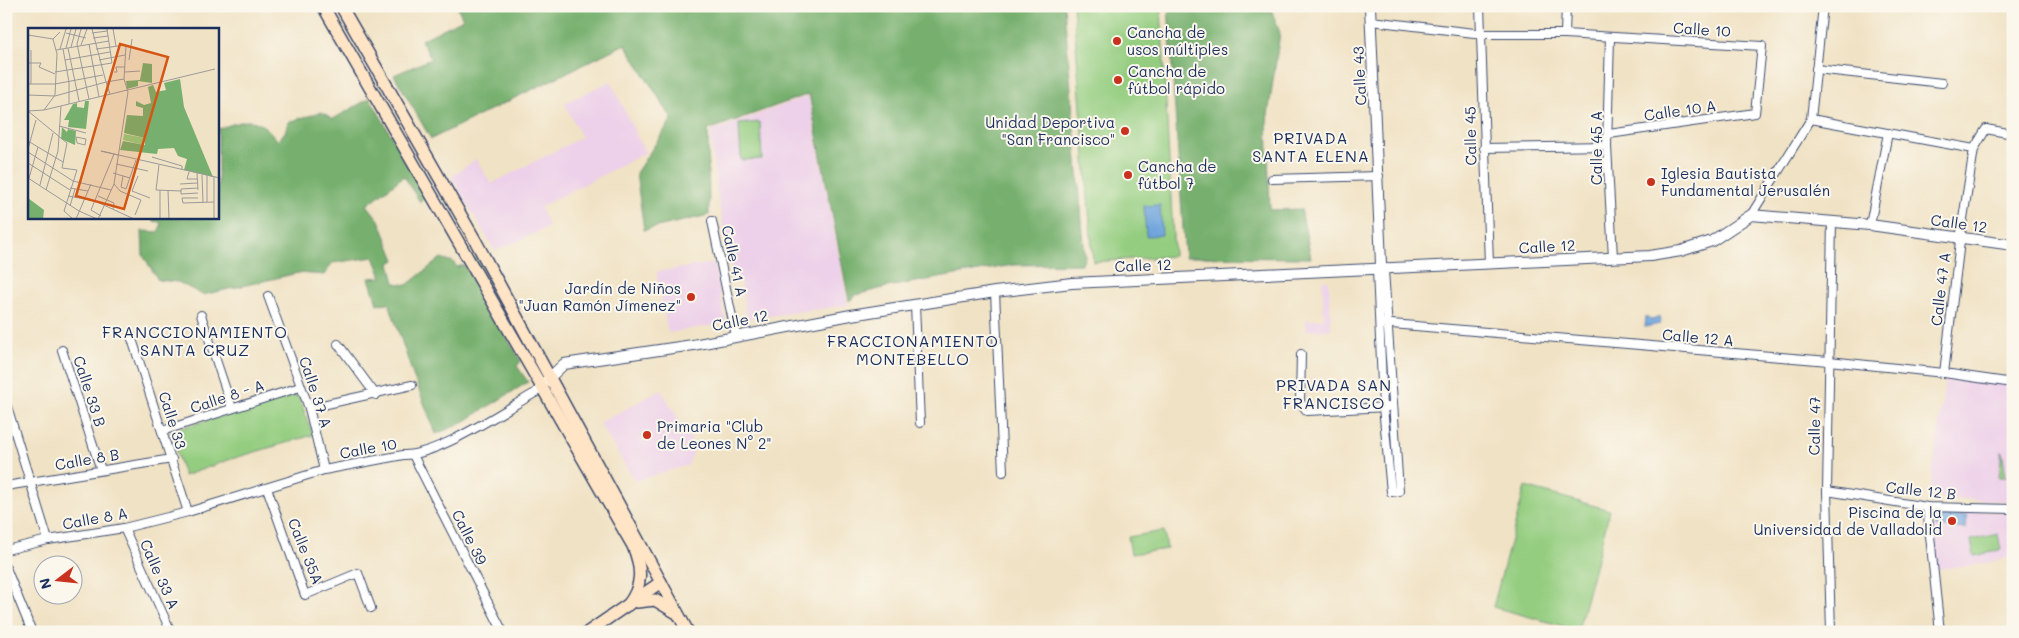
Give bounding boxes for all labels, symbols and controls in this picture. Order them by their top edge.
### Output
street label: Calle 10 [1673,17,1731,41]
place label: Cancha de usos múltiples [1127,22,1228,59]
inset map [28,28,219,219]
marker: Cancha de usos múltiples [1111,35,1123,47]
street label: Calle 43 [1347,46,1371,106]
place label: Cancha de fútbol rápido [1128,61,1225,98]
marker: Cancha de fútbol rápido [1112,74,1124,86]
street label: Calle 10 A [1643,95,1717,125]
street label: Calle 45 [1459,106,1481,166]
street label: Calle 45 A [1586,111,1606,185]
place label: Unidad Deportiva "San Francisco" [985,112,1115,149]
marker: Unidad Deportiva "San Francisco" [1119,125,1131,137]
district label: PRIVADA SANTA ELENA [1252,127,1370,166]
place label: Cancha de fútbol 7 [1138,156,1217,193]
place label: Iglesia Bautista Fundamental Jerusalén [1661,163,1830,200]
marker: Cancha de fútbol 7 [1122,169,1134,181]
marker: Iglesia Bautista Fundamental Jerusalén [1645,176,1657,188]
street label: Calle 12 [1930,209,1988,237]
street label: Calle 41 A [718,224,752,298]
street label: Calle 12 [1518,235,1576,257]
street label: Calle 47 A [1926,251,1954,327]
street label: Calle 12 [1114,254,1172,276]
place label: Jardín de Niños "Juan Ramón Jímenez" [518,278,681,315]
marker: Jardín de Niños "Juan Ramón Jímenez" [685,291,697,303]
street label: Calle 12 [710,305,770,335]
district label: FRANCCIONAMIENTO SANTA CRUZ [102,321,288,360]
street label: Calle 12 A [1661,324,1735,350]
district label: FRACCIONAMIENTO MONTEBELLO [827,330,999,369]
street label: Calle 33 B [69,353,111,429]
street label: Calle 37 A [295,354,337,430]
district label: PRIVADA SAN FRANCISCO [1276,374,1392,413]
street label: Calle 8 - A [187,375,267,417]
street label: Calle 33 [154,389,192,451]
street label: Calle 47 [1803,396,1825,456]
place label: Primaria "Club de Leones N° 2" [657,416,772,453]
marker: Primaria "Club de Leones N° 2" [641,429,653,441]
street label: Calle 10 [338,433,398,463]
street label: Calle 8 B [53,444,121,474]
street label: Calle 12 B [1885,476,1957,504]
street label: Calle 8 A [61,502,129,534]
place label: Piscina de la Universidad de Valladolid [1754,502,1942,539]
street label: Calle 39 [448,506,492,568]
street label: Calle 35A [284,515,328,587]
marker: Piscina de la Universidad de Valladolid [1946,515,1958,527]
street label: Calle 33 A [136,536,184,612]
north arrow [32,556,82,606]
text: N [34,576,56,591]

